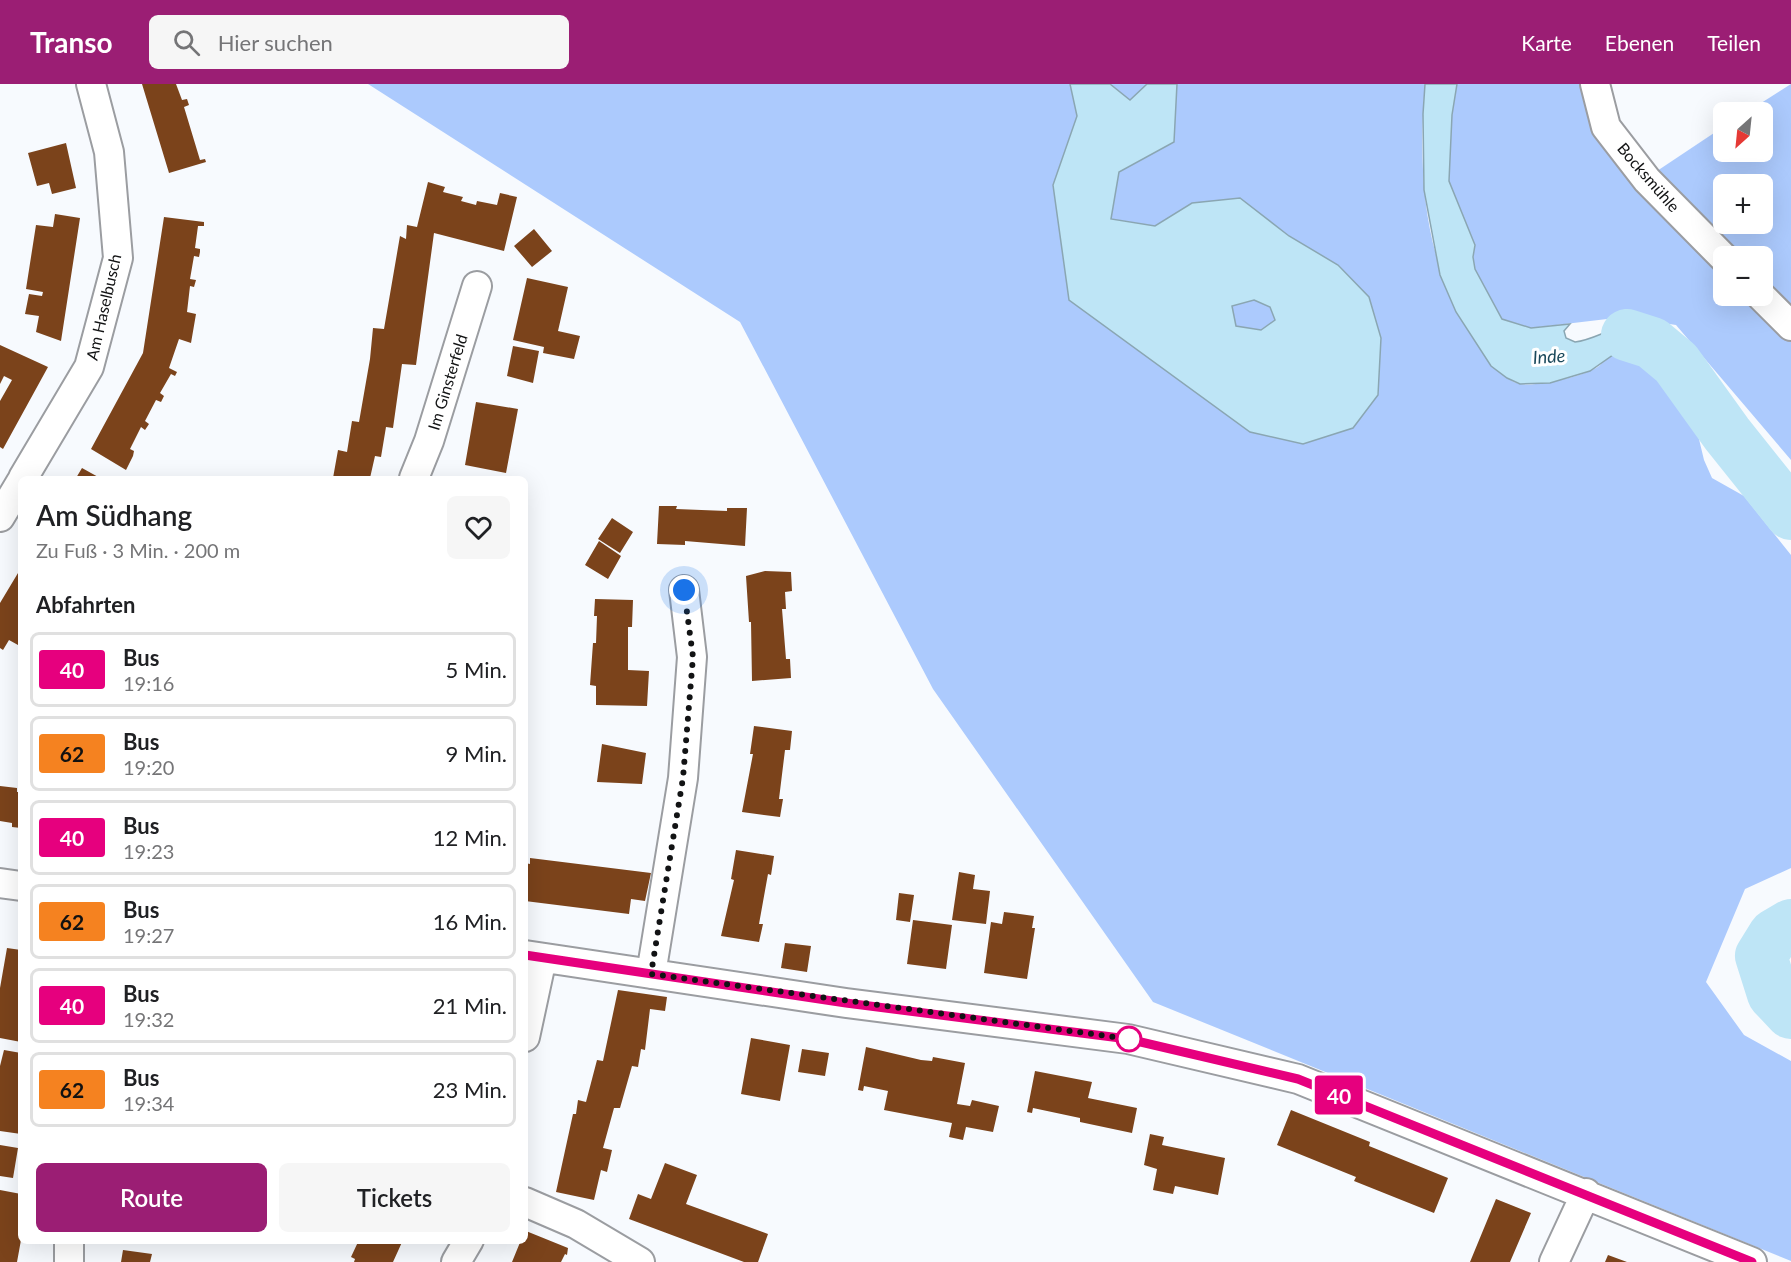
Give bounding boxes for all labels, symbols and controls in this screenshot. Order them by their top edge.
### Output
search box [149,15,569,69]
text: Transo [30,25,113,59]
icon: search [170,26,203,59]
text: Hier suchen [218,29,333,56]
text: Karte [1521,30,1572,55]
text: Ebenen [1605,30,1674,55]
text: Teilen [1707,30,1761,55]
north arrow [1713,102,1773,162]
map controls [1713,102,1773,306]
street label: Bocksmühle [1614,139,1684,215]
button: + [1713,174,1773,234]
button: − [1713,246,1773,306]
street label: Am Haselbusch [82,252,124,362]
street label: Im Ginsterfeld [423,332,471,432]
water label: Inde [1532,344,1566,368]
button: heart [447,496,510,559]
text: Am Südhang [36,498,192,532]
text: Zu Fuß · 3 Min. · 200 m [36,538,240,562]
your location [669,575,699,605]
text: Abfahrten [36,591,135,618]
text: Bus [123,644,159,671]
text: 5 Min. [446,656,507,683]
text: 40 [60,657,84,682]
text: 19:16 [123,671,174,695]
text: Bus [123,728,159,755]
text: 9 Min. [446,740,507,767]
text: 62 [60,741,84,766]
text: 19:20 [123,755,174,779]
text: Bus [123,812,159,839]
text: 12 Min. [433,824,507,851]
text: 40 [60,825,84,850]
text: 19:23 [123,839,174,863]
text: Bus [123,896,159,923]
text: 16 Min. [433,908,507,935]
text: 62 [60,909,84,934]
text: 19:27 [123,923,174,947]
text: Bus [123,980,159,1007]
text: 21 Min. [433,992,507,1019]
text: 40 [60,993,84,1018]
text: 19:32 [123,1007,174,1031]
unlabelled marker [1116,1026,1142,1052]
text: Bus [123,1064,159,1091]
text: 23 Min. [433,1076,507,1103]
line badge: 40 [1312,1076,1366,1114]
text: 62 [60,1077,84,1102]
text: 40 [1327,1083,1351,1108]
text: 19:34 [123,1091,174,1115]
button: Route [36,1163,267,1232]
button: Tickets [279,1163,510,1232]

